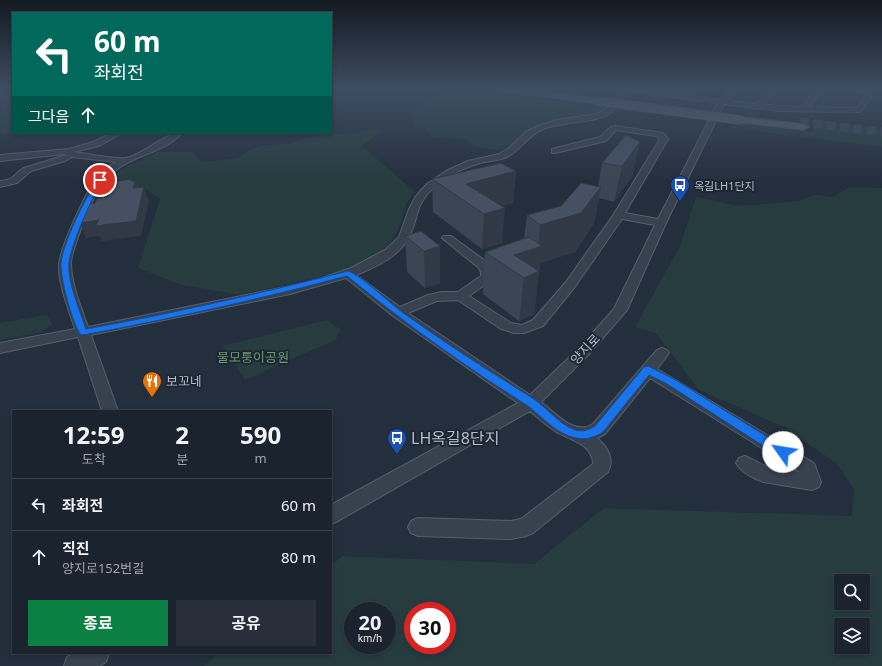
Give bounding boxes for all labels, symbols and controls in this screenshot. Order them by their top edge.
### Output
text: 60 m [94,22,161,60]
icon: left [28,28,80,80]
text: 좌회전 [94,60,144,84]
icon: ahead [77,104,99,126]
text: 그다음 [28,106,69,126]
pin [83,163,117,197]
icon: arrive [89,169,111,191]
bus stop icon: 옥길LH1단지 [669,174,691,202]
place label: 옥길LH1단지 [694,178,755,193]
street label: 양지로 [566,330,604,368]
park label: 물모퉁이공원 [217,348,289,366]
restaurant icon: 보꼬네 [141,370,163,398]
place label: 보꼬네 [166,372,202,390]
text: 12:59 [63,418,125,451]
text: 2 [175,418,189,451]
text: 590 [240,418,281,451]
bus stop icon: LH옥길8단지 [386,427,408,455]
place label: LH옥길8단지 [411,427,499,449]
position arrow [762,431,804,473]
text: m [254,449,267,467]
text: 도착 [82,450,106,468]
text: 분 [176,450,188,468]
icon: left [28,494,50,516]
text: 좌회전 [62,495,103,515]
text: 60 m [281,495,316,515]
text: 직진 [62,538,90,558]
icon: ahead [28,546,50,568]
text: 80 m [281,547,316,567]
text: 양지로152번길 [62,559,144,577]
map controls [834,574,870,654]
button: search [834,574,870,610]
button: 종료 [28,600,168,646]
button: 공유 [176,600,316,646]
speed limit sign: 30 [404,602,456,654]
text: 20 [359,609,381,636]
button: layers [834,618,870,654]
text: km/h [358,631,382,645]

